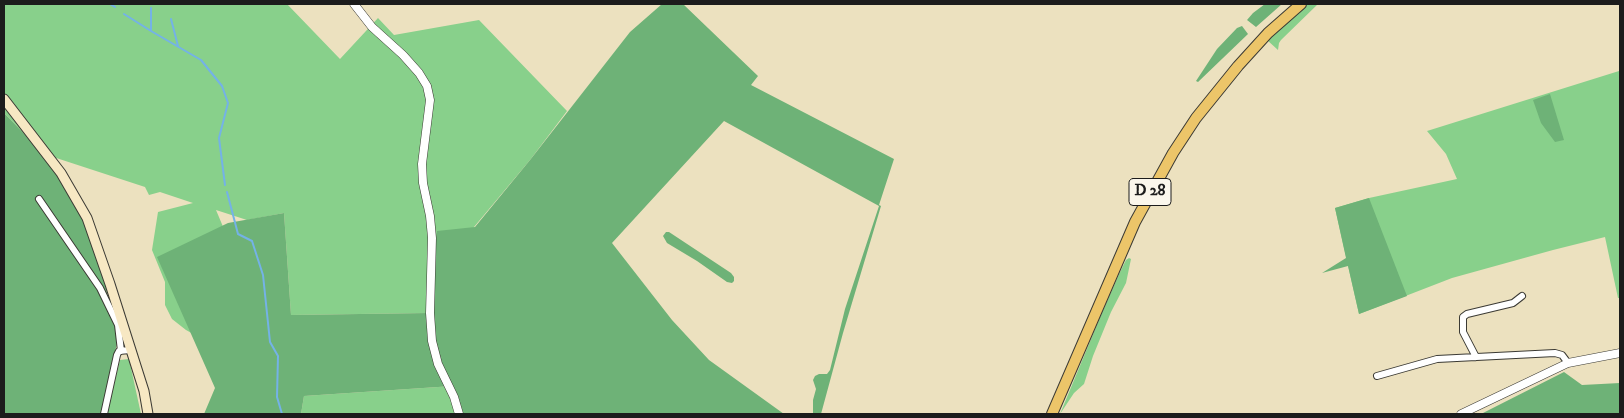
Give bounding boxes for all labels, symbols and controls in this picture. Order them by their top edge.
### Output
road number: D 28 [1129,178,1171,206]

